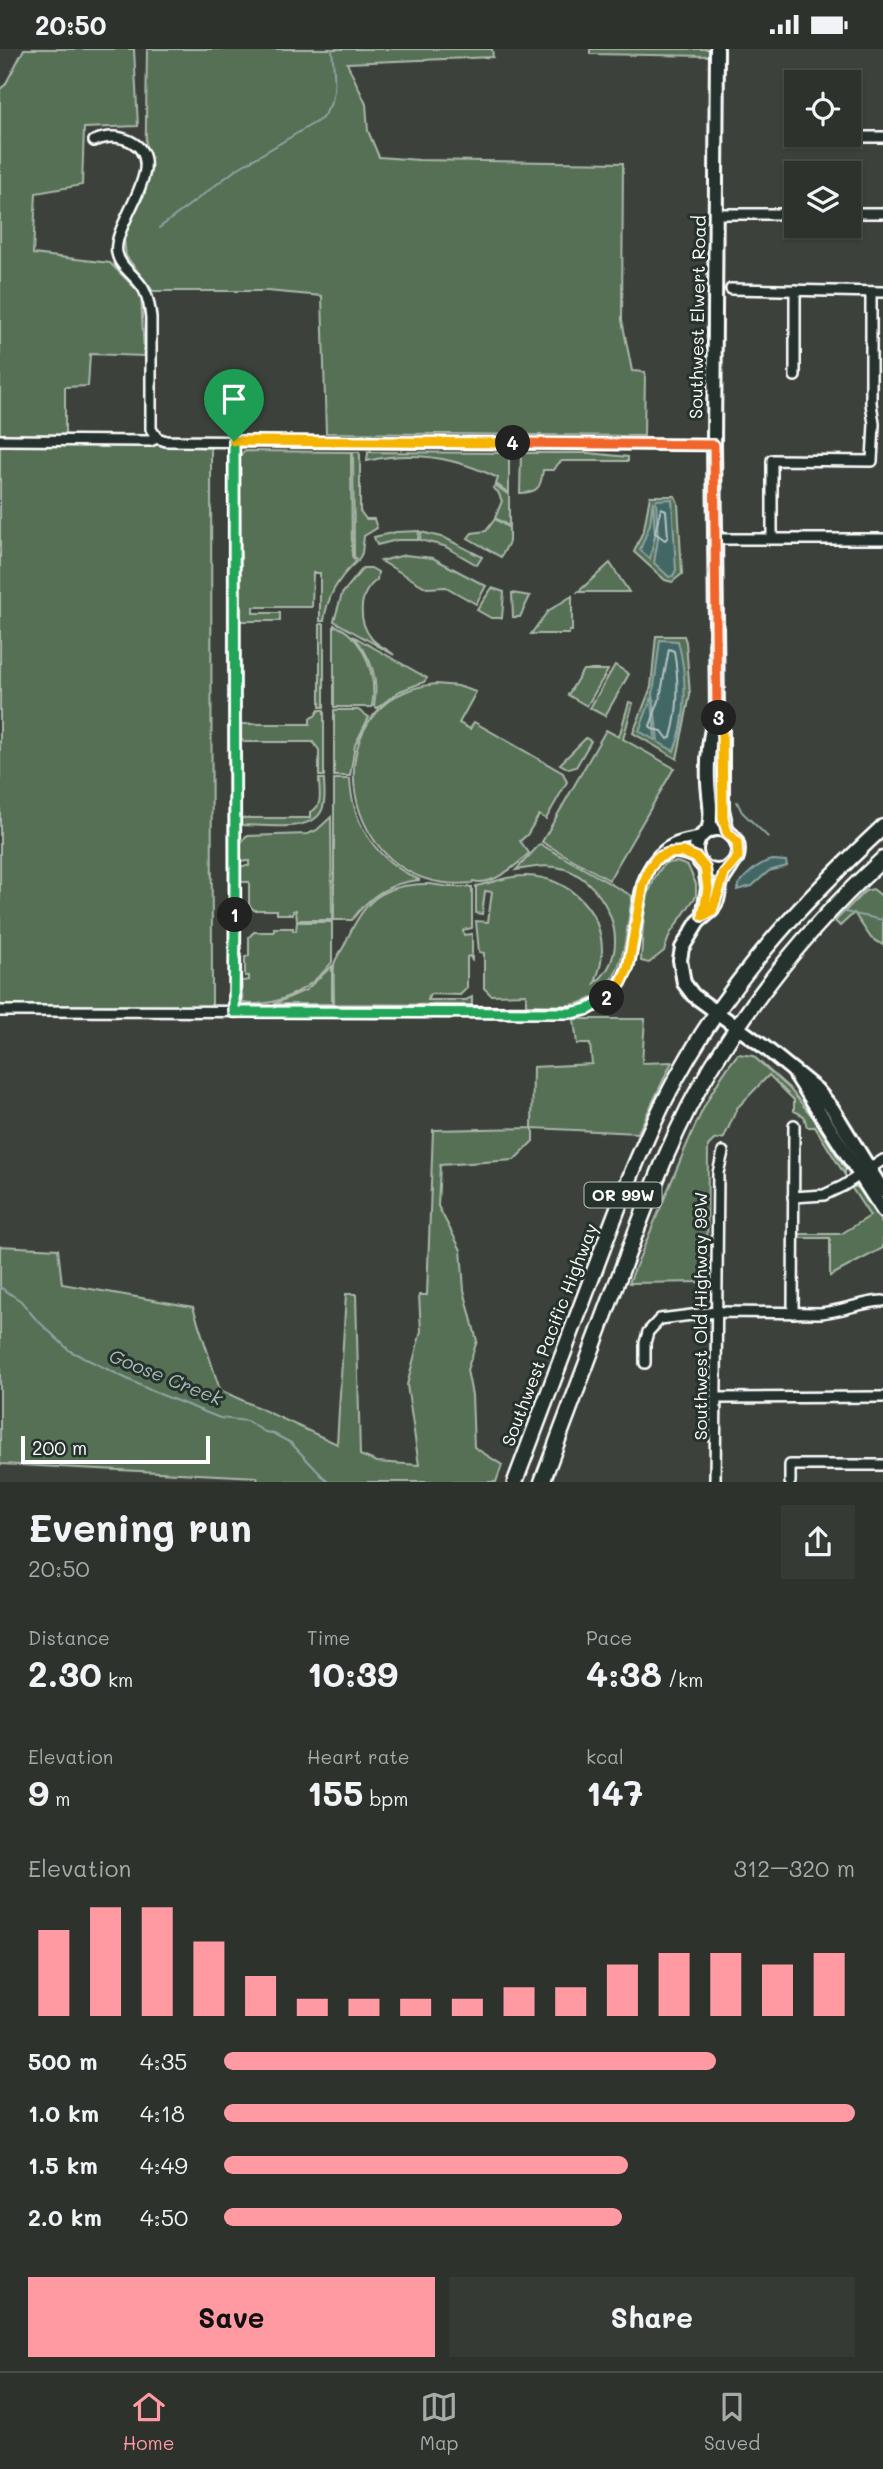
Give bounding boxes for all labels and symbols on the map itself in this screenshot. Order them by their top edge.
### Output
street label: Southwest Elwert Road [683,215,711,419]
pin [204,369,264,441]
pin: 4 [496,425,530,461]
pin: 3 [702,701,736,735]
pin: 1 [218,897,252,933]
pin: 2 [590,981,624,1016]
road number: OR 99W [584,1183,662,1207]
street label: Southwest Old Highway 99W [688,1192,712,1440]
street label: Southwest Pacific Highway [495,1220,603,1450]
water label: Goose Creek [106,1342,228,1411]
scale bar [21,1433,210,1465]

